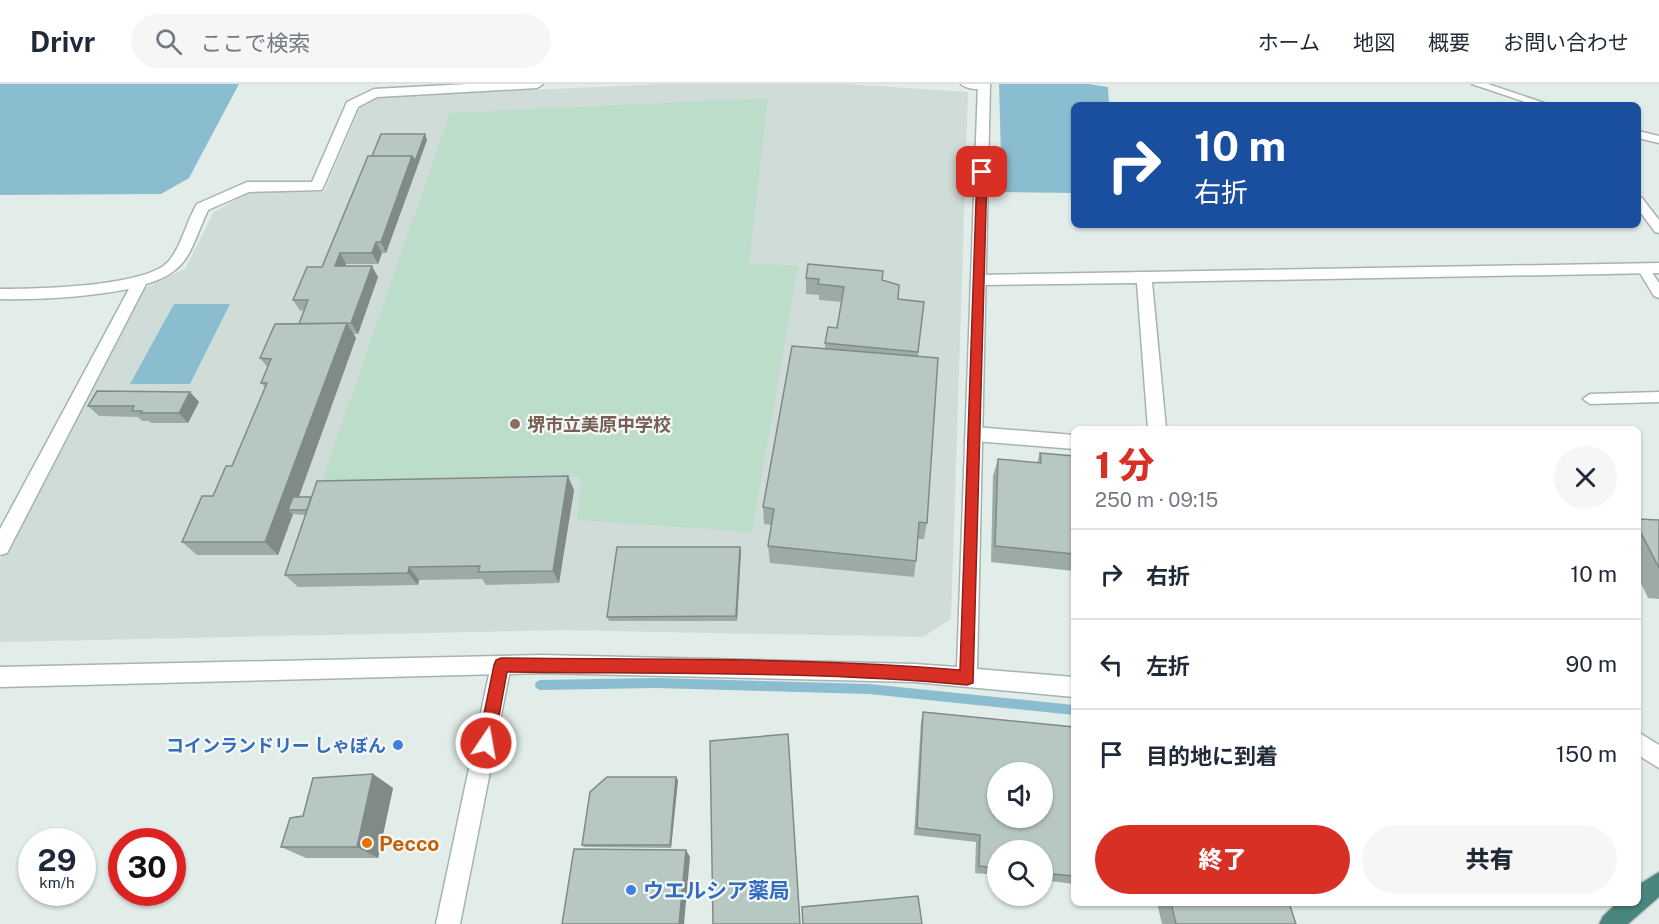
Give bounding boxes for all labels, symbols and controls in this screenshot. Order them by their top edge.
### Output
search box [131,14,551,68]
text: Drivr [30,25,95,58]
icon: search [152,25,185,58]
text: ここで検索 [200,30,310,56]
text: ホーム [1258,30,1320,55]
text: 地図 [1353,30,1395,55]
text: 概要 [1428,30,1470,55]
text: お問い合わせ [1503,30,1629,55]
text: 10 m [1194,121,1286,170]
icon: right [1095,126,1173,204]
pin [956,146,1007,197]
icon: arrive [965,155,998,188]
text: 右折 [1194,176,1248,208]
place label: 堺市立美原中学校 [527,414,671,435]
marker: 堺市立美原中学校 [508,417,522,431]
text: 1 分 [1095,444,1155,486]
button: close [1554,446,1617,509]
text: 250 m · 09:15 [1095,488,1218,512]
icon: right [1095,558,1128,591]
text: 10 m [1570,561,1617,587]
text: 右折 [1146,563,1190,589]
icon: left [1095,648,1128,681]
text: 90 m [1566,651,1617,677]
text: 左折 [1146,653,1190,679]
position arrow [454,711,518,775]
place label: コインランドリー しゃぼん [166,735,386,756]
marker: コインランドリー しゃぼん [391,738,405,752]
icon: arrive [1095,738,1128,771]
text: 150 m [1556,741,1617,767]
text: 目的地に到着 [1146,743,1278,769]
map controls [987,762,1053,906]
button: sound [987,762,1053,828]
button: 終了 [1095,825,1350,894]
button: 共有 [1362,825,1617,894]
speed limit sign: 30 [108,828,186,906]
place label: Pecco [379,831,439,856]
marker: Pecco [360,836,374,850]
button: search [987,840,1053,906]
text: 29 [38,842,76,878]
text: km/h [39,874,75,891]
place label: ウエルシア薬局 [643,878,790,903]
marker: ウエルシア薬局 [624,883,638,897]

